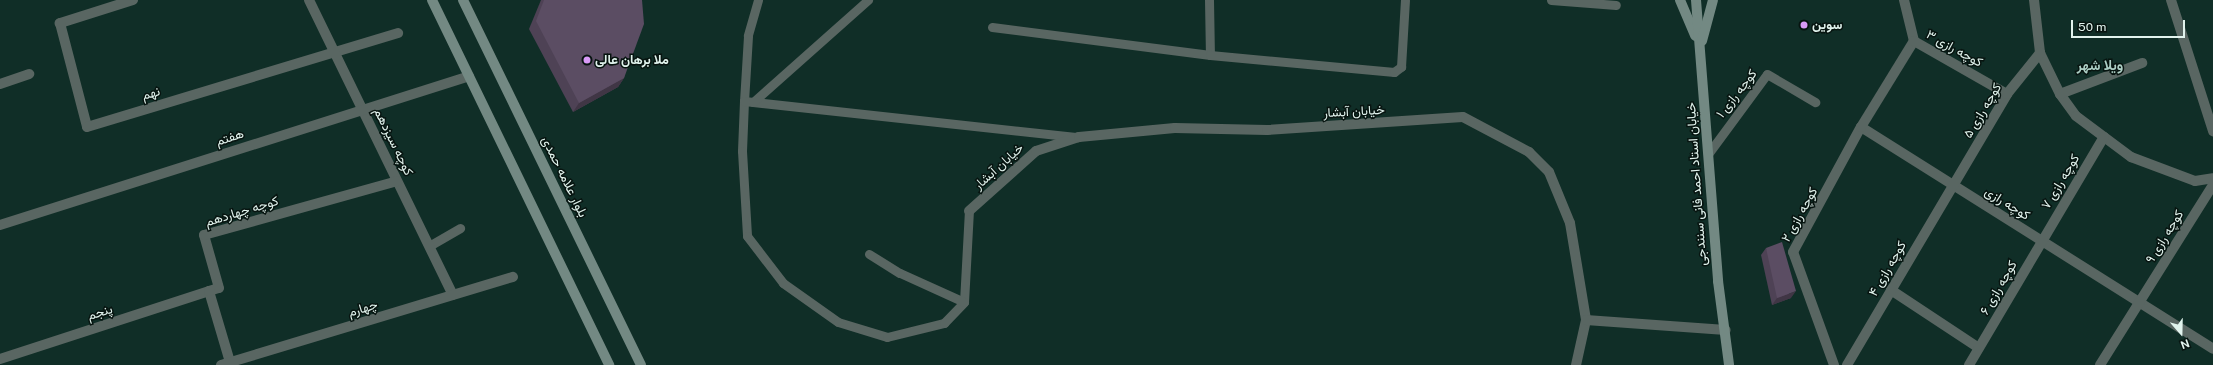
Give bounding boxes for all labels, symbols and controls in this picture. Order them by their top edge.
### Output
scale bar [2073,12,2187,38]
place label: سوین [1812,17,1842,33]
marker: سوین [1799,20,1809,30]
text: 50 m [2078,20,2106,34]
street label: کوچه رازی ۳ [1923,27,1985,71]
place label: ملا برهان عالی [595,52,669,68]
marker: ملا برهان عالی [582,55,592,65]
district label: ویلا شهر [2077,57,2123,73]
street label: کوچه رازی ۱ [1713,67,1761,121]
street label: کوچه رازی ۵ [1961,81,2005,141]
street label: نهم [140,84,162,104]
street label: خیابان استاد احمد فانی سنندجی [1683,102,1711,266]
street label: خیابان آبشار [1323,103,1385,121]
street label: کوچه سیزدهم [370,106,416,178]
street label: هفتم [214,126,246,150]
street label: بلوار علامه حمدی [538,134,590,220]
street label: خیابان آبشار [971,141,1027,193]
street label: کوچه رازی ۷ [2039,152,2083,212]
street label: کوچه رازی [1982,184,2032,224]
street label: کوچه رازی ۲ [1779,185,1821,245]
street label: کوچه چهاردهم [204,193,280,231]
street label: کوچه رازی ۹ [2143,208,2187,266]
street label: کوچه رازی ۴ [1866,239,1910,299]
street label: کوچه رازی ۶ [1977,258,2021,318]
street label: چهارم [346,297,380,321]
street label: پنجم [85,302,115,324]
north arrow [2161,313,2201,353]
text: N [2179,337,2191,351]

